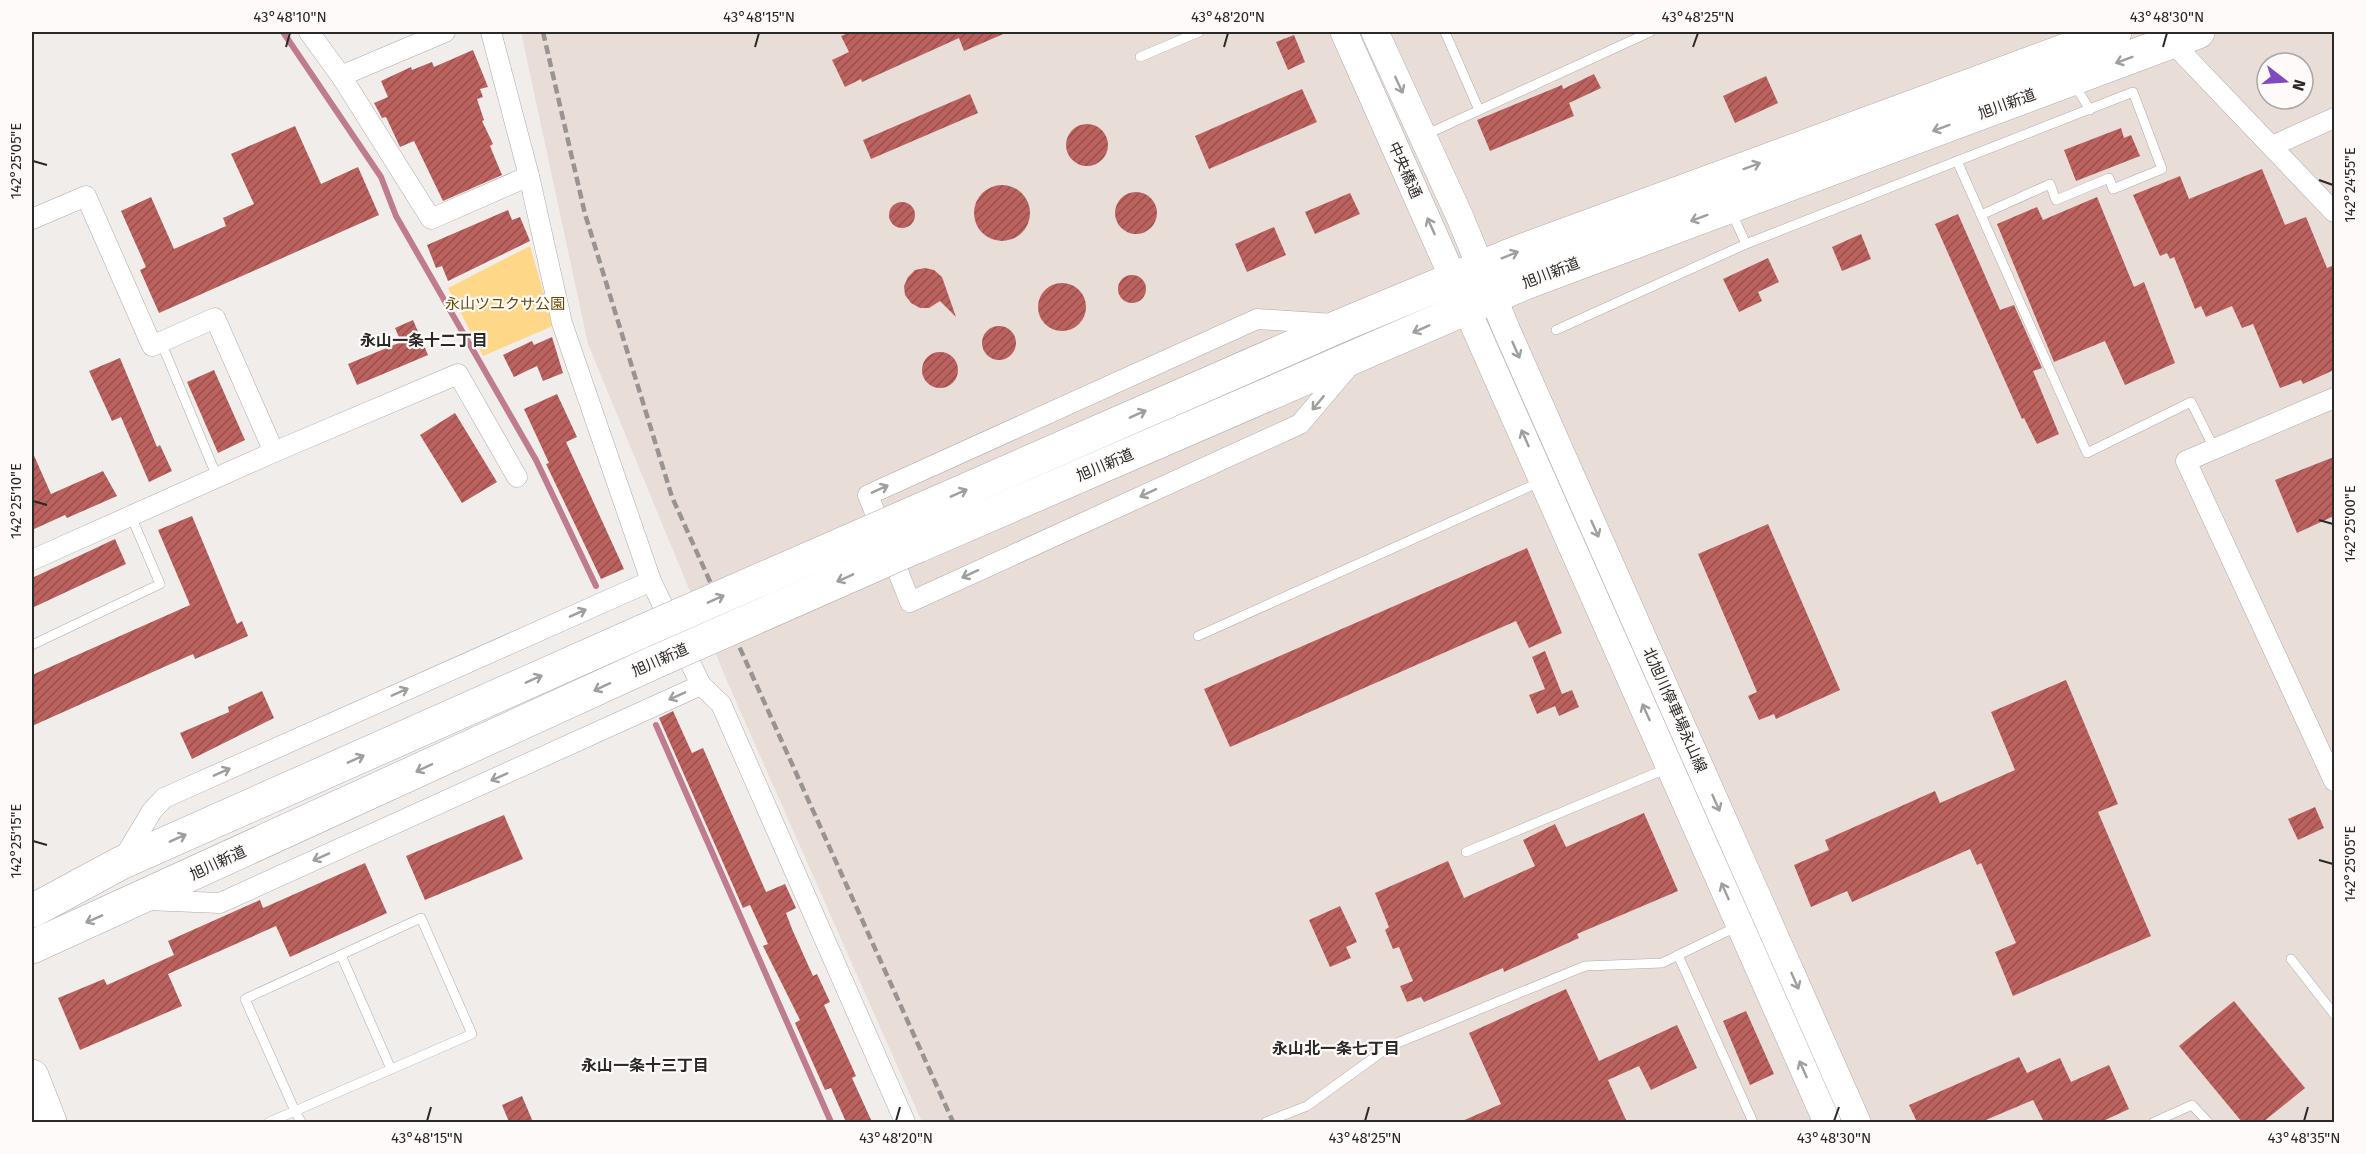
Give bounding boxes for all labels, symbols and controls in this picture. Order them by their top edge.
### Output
text: 43°48'10"N [253,8,327,26]
text: 43°48'15"N [723,8,795,26]
text: 43°48'20"N [1191,8,1265,26]
text: 43°48'25"N [1661,8,1735,26]
text: 43°48'30"N [2130,8,2204,26]
north arrow [2255,51,2315,111]
one-way arrow [2115,56,2134,67]
one-way arrow [1394,75,1406,93]
text: N [2288,77,2310,93]
street label: 旭川新道 [1976,85,2038,123]
text: 142°25'05"E [7,123,25,199]
one-way arrow [1932,124,1951,135]
street label: 中央橋通 [1385,139,1425,201]
text: 142°24'55"E [2341,147,2359,223]
one-way arrow [1743,159,1761,170]
one-way arrow [1691,213,1709,224]
one-way arrow [1424,218,1436,236]
one-way arrow [1501,249,1519,260]
street label: 旭川新道 [1520,254,1582,292]
park label: 永山ツユクサ公園 [445,295,565,313]
one-way arrow [1412,324,1431,335]
district label: 永山一条十二丁目 [360,331,488,350]
one-way arrow [1511,341,1522,359]
one-way arrow [1311,395,1325,410]
one-way arrow [1129,408,1147,419]
one-way arrow [1519,429,1530,447]
street label: 旭川新道 [1074,445,1136,485]
text: 142°25'10"E [7,463,25,539]
one-way arrow [870,483,889,494]
text: 142°25'00"E [2341,485,2359,563]
one-way arrow [950,486,968,498]
one-way arrow [1139,488,1157,500]
one-way arrow [1590,519,1601,537]
one-way arrow [962,569,980,581]
one-way arrow [837,572,855,584]
one-way arrow [706,593,725,604]
one-way arrow [569,607,587,618]
street label: 旭川新道 [629,640,691,680]
street label: 北旭川停車場永山線 [1639,645,1711,775]
one-way arrow [525,673,543,685]
one-way arrow [593,681,611,693]
one-way arrow [391,686,409,698]
one-way arrow [668,691,686,702]
one-way arrow [1640,704,1651,722]
one-way arrow [347,752,365,763]
one-way arrow [416,763,434,774]
one-way arrow [213,766,231,777]
one-way arrow [490,772,508,783]
one-way arrow [1711,793,1722,812]
text: 142°25'15"E [7,804,25,878]
text: 142°25'05"E [2341,826,2359,902]
one-way arrow [168,832,186,843]
street label: 旭川新道 [187,842,249,884]
one-way arrow [313,852,331,864]
one-way arrow [1718,882,1730,900]
one-way arrow [86,914,104,925]
one-way arrow [1789,972,1801,990]
district label: 永山北一条七丁目 [1272,1039,1400,1058]
district label: 永山一条十三丁目 [581,1056,709,1075]
one-way arrow [1797,1060,1808,1078]
text: 43°48'15"N [391,1129,463,1147]
text: 43°48'20"N [859,1129,933,1147]
text: 43°48'25"N [1328,1129,1402,1147]
text: 43°48'30"N [1797,1129,1871,1147]
text: 43°48'35"N [2267,1129,2341,1147]

